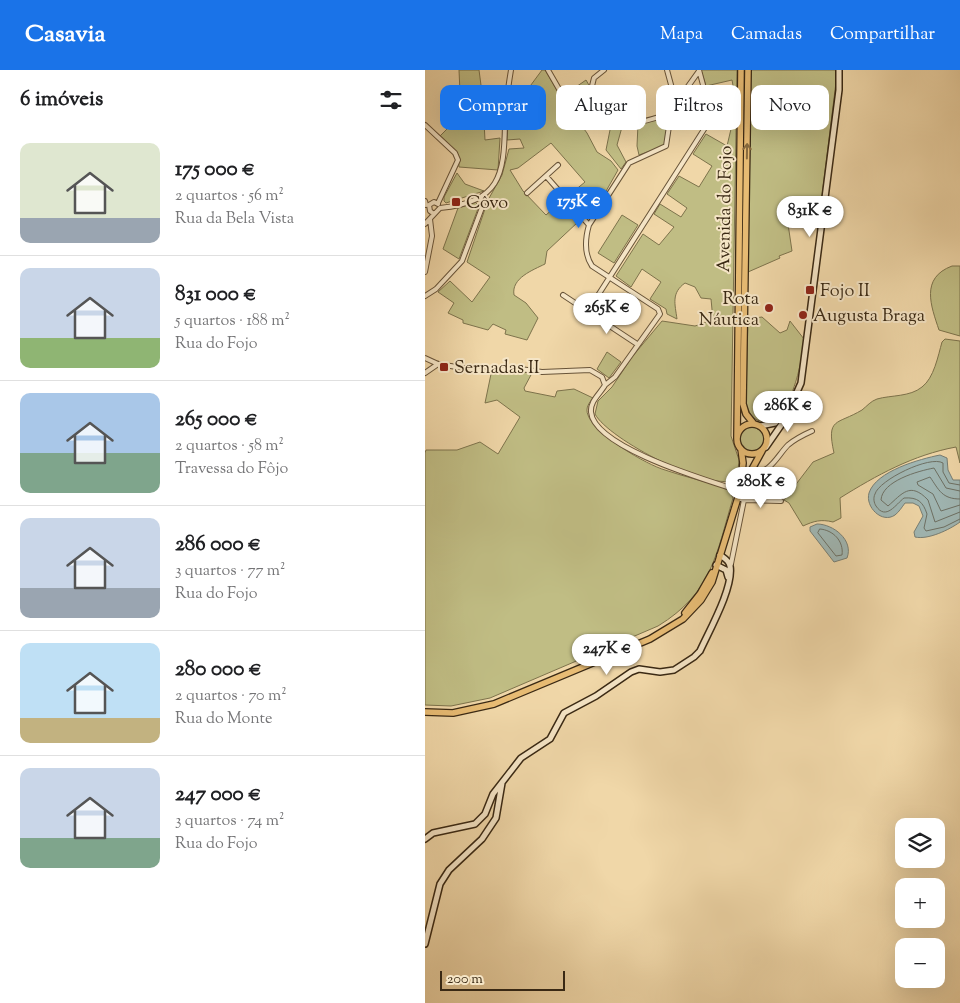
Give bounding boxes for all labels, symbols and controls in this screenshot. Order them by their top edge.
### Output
text: Casavia [25,18,106,52]
text: Mapa [660,22,703,48]
text: Camadas [731,22,802,48]
text: Compartilhar [830,22,935,48]
text: 6 imóveis [20,85,103,115]
chip: Comprar [440,85,546,130]
chip: Alugar [556,85,646,130]
chip: Filtros [656,85,741,130]
chip: Novo [751,85,829,130]
icon: filters [377,86,405,114]
one-way arrow [742,143,751,159]
street label: Avenida do Fojo [712,145,740,273]
text: 175 000 € [175,155,255,185]
icon: home [60,163,120,223]
text: 2 quartos · 56 m² [175,185,284,208]
pin: 175K € [538,186,620,229]
place label: Côvo [466,191,508,217]
text: 175K € [557,191,601,214]
marker: Côvo [450,196,462,208]
pin: 831K € [769,196,851,238]
text: 831K € [788,200,832,223]
text: Rua da Bela Vista [175,208,294,231]
place label: Fojo II [820,279,870,305]
text: 831 000 € [175,280,256,310]
marker: Fojo II [804,284,816,296]
place label: Rota Náutica [699,287,759,334]
icon: home [60,288,120,348]
pin: 265K € [566,292,648,335]
text: 265K € [584,297,630,320]
marker: Rota Náutica [763,302,775,314]
place label: Augusta Braga [813,304,925,330]
marker: Augusta Braga [797,309,809,321]
text: 5 quartos · 188 m² [175,310,290,333]
text: Rua do Fojo [175,333,258,356]
place label: Sernadas II [454,356,540,382]
marker: Sernadas II [438,361,450,373]
pin: 286K € [747,390,829,433]
text: 286K € [764,395,812,418]
text: 265 000 € [175,405,258,435]
icon: home [60,413,120,473]
text: 2 quartos · 58 m² [175,435,284,458]
text: Travessa do Fôjo [175,458,288,481]
pin: 280K € [720,466,802,509]
text: 280K € [737,471,785,494]
text: 286 000 € [175,530,261,560]
icon: home [60,538,120,598]
text: 3 quartos · 77 m² [175,560,285,583]
text: Rua do Fojo [175,583,258,606]
pin: 247K € [566,634,648,676]
text: 247K € [583,638,631,661]
text: 280 000 € [175,655,262,685]
icon: home [60,663,120,723]
text: 2 quartos · 70 m² [175,685,287,708]
text: Rua do Monte [175,708,273,731]
text: 247 000 € [175,780,261,810]
icon: home [60,788,120,848]
text: 3 quartos · 74 m² [175,810,284,833]
map controls [895,818,945,988]
button: layers [895,818,945,868]
text: Rua do Fojo [175,833,258,856]
button: + [895,878,945,928]
button: − [895,938,945,988]
scale bar [440,968,565,991]
text: 200 m [447,970,483,990]

